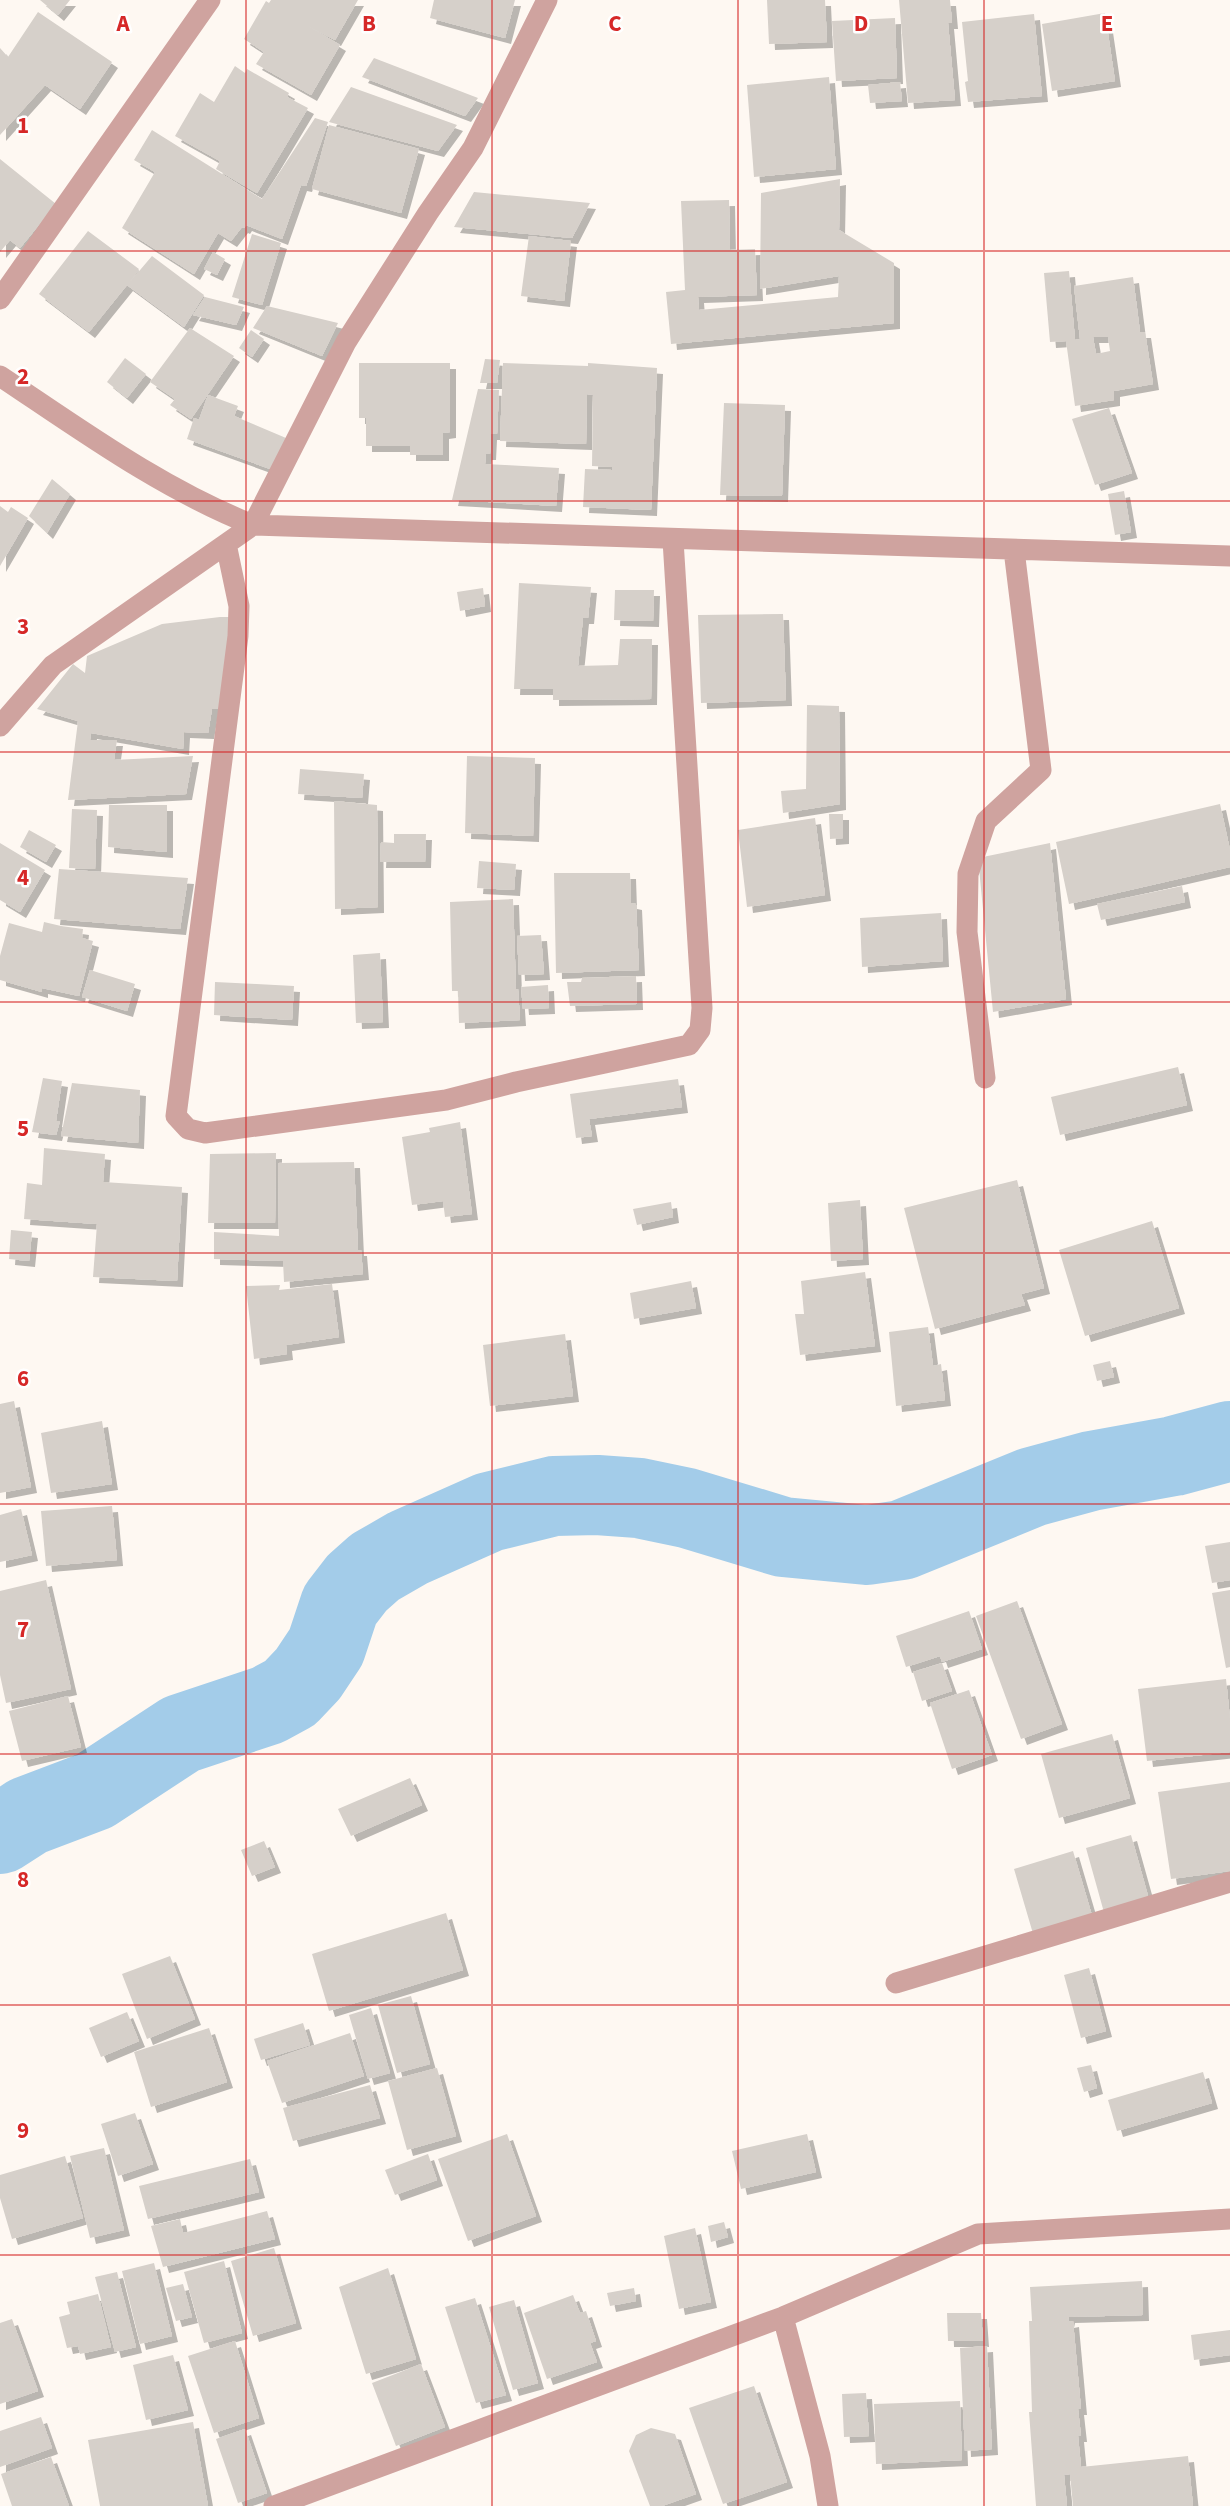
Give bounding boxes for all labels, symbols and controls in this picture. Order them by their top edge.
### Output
text: A [115,7,130,40]
text: B [362,7,376,40]
text: C [608,7,622,40]
text: D [854,7,868,40]
text: E [1101,7,1113,40]
text: 1 [17,109,29,142]
text: 2 [17,360,29,393]
text: 3 [17,610,29,643]
text: 4 [17,861,29,894]
text: 5 [17,1112,29,1145]
text: 6 [17,1362,29,1395]
text: 7 [17,1613,29,1646]
text: 8 [17,1863,29,1896]
text: 9 [17,2114,29,2147]

